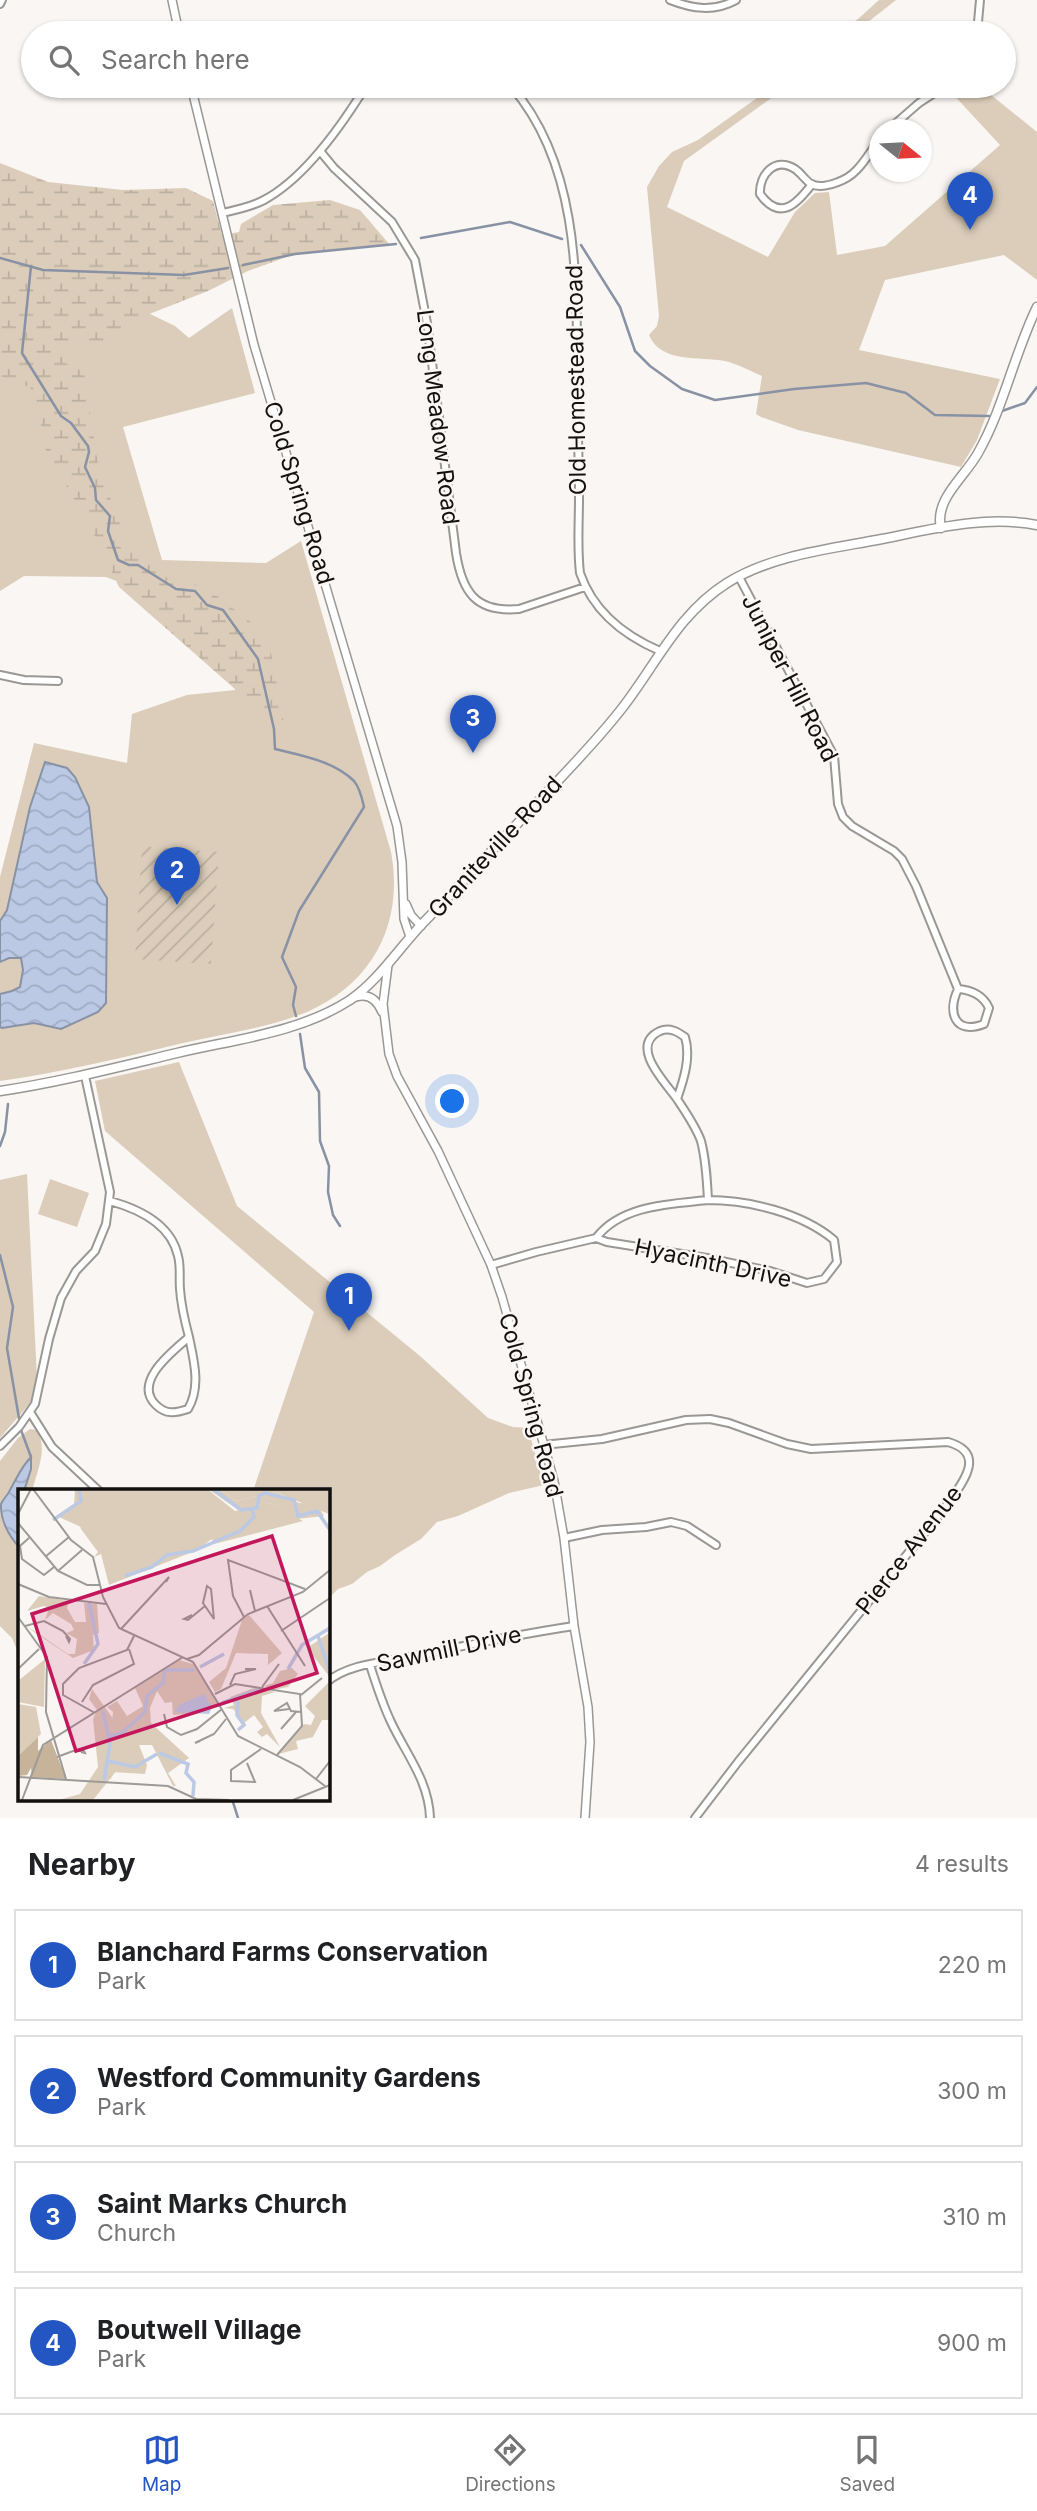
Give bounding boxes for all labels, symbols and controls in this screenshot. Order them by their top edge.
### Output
search box [21,21,1016,98]
icon: search [45,41,83,79]
text: Search here [101,44,250,75]
north arrow [869,119,932,182]
pin: 4 [947,172,993,230]
street label: Old Homestead Road [560,265,592,495]
street label: Long Meadow Road [411,308,465,526]
street label: Cold Spring Road [258,398,340,588]
street label: Juniper Hill Road [736,590,844,766]
pin: 3 [450,695,496,753]
street label: Graniteville Road [422,770,568,924]
pin: 2 [154,847,200,905]
your location [435,1084,469,1118]
street label: Hyacinth Drive [632,1233,794,1293]
pin: 1 [326,1273,372,1331]
street label: Cold Spring Road [493,1310,569,1500]
street label: Pierce Avenue [850,1480,968,1620]
inset map [18,1489,329,1800]
street label: Sawmill Drive [374,1620,524,1678]
text: Nearby [28,1846,136,1882]
text: 4 results [915,1850,1009,1878]
text: Blanchard Farms Conservation [97,1936,488,1967]
text: 1 [48,1951,58,1979]
text: 220 m [938,1951,1007,1979]
text: Park [97,1967,146,1995]
text: Westford Community Gardens [97,2062,481,2093]
text: 2 [46,2077,60,2105]
text: 300 m [937,2077,1007,2105]
text: Park [97,2093,146,2121]
text: Saint Marks Church [97,2188,347,2219]
text: 3 [46,2203,60,2231]
text: 310 m [942,2203,1007,2231]
text: Church [97,2219,176,2247]
text: Boutwell Village [97,2314,301,2345]
text: 4 [45,2329,61,2357]
text: 900 m [937,2329,1007,2357]
text: Park [97,2345,146,2373]
tab: Map [142,2431,181,2496]
tab: Directions [465,2431,556,2496]
tab: Saved [839,2431,895,2496]

